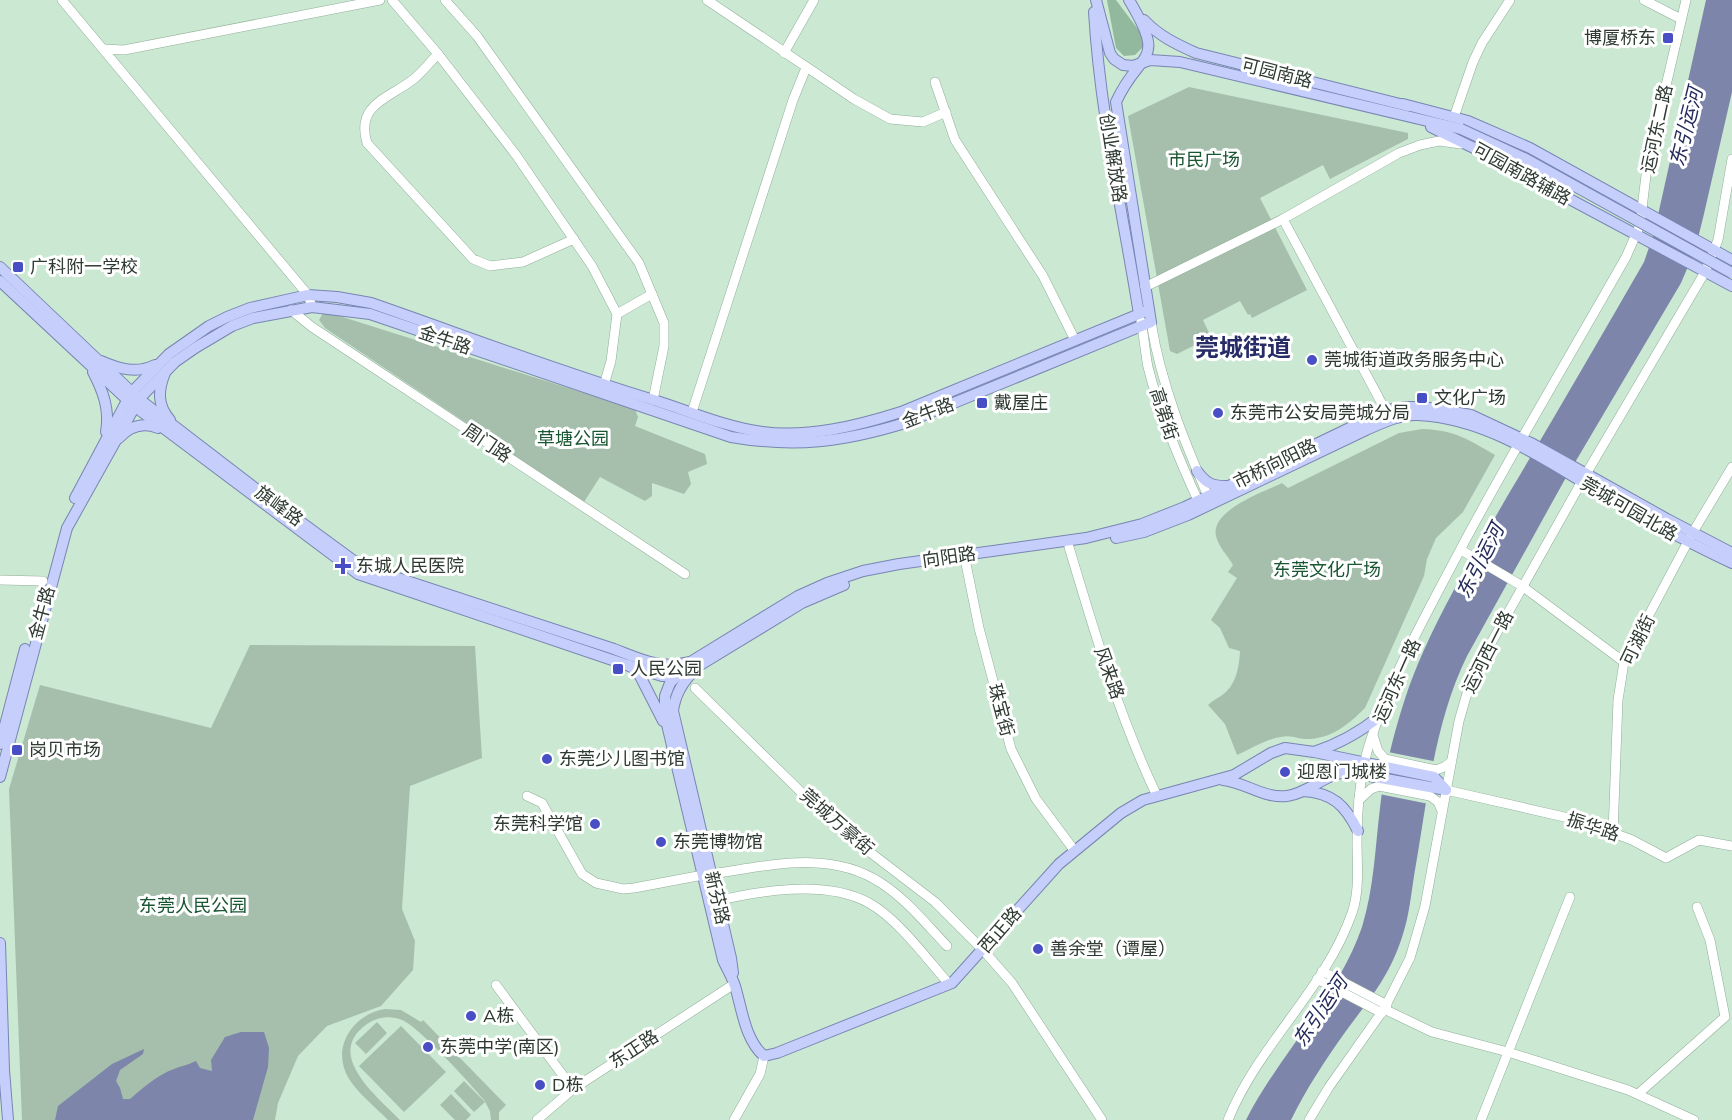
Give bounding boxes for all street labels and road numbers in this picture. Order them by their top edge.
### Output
street label: 可园南路 [1239,53,1315,92]
street label: 运河东二路 [1636,82,1677,175]
street label: 创业解放路 [1095,112,1132,204]
street label: 可园南路辅路 [1469,137,1575,210]
street label: 金牛路 [416,320,474,359]
street label: 高第街 [1145,385,1184,443]
street label: 金牛路 [898,392,957,433]
street label: 周门路 [458,418,516,467]
street label: 市桥向阳路 [1229,433,1320,494]
street label: 莞城可园北路 [1577,472,1682,546]
street label: 旗峰路 [251,480,308,531]
street label: 向阳路 [921,541,977,572]
street label: 金牛路 [23,584,60,642]
street label: 运河西一路 [1457,606,1518,697]
street label: 可湖街 [1615,610,1660,669]
street label: 运河东一路 [1368,635,1425,727]
street label: 风来路 [1089,644,1130,702]
street label: 珠宝街 [983,681,1020,739]
street label: 莞城万豪街 [796,783,879,860]
street label: 振华路 [1564,807,1622,846]
street label: 新芬路 [700,869,735,927]
street label: 西正路 [973,902,1026,958]
street label: 东正路 [605,1024,663,1073]

